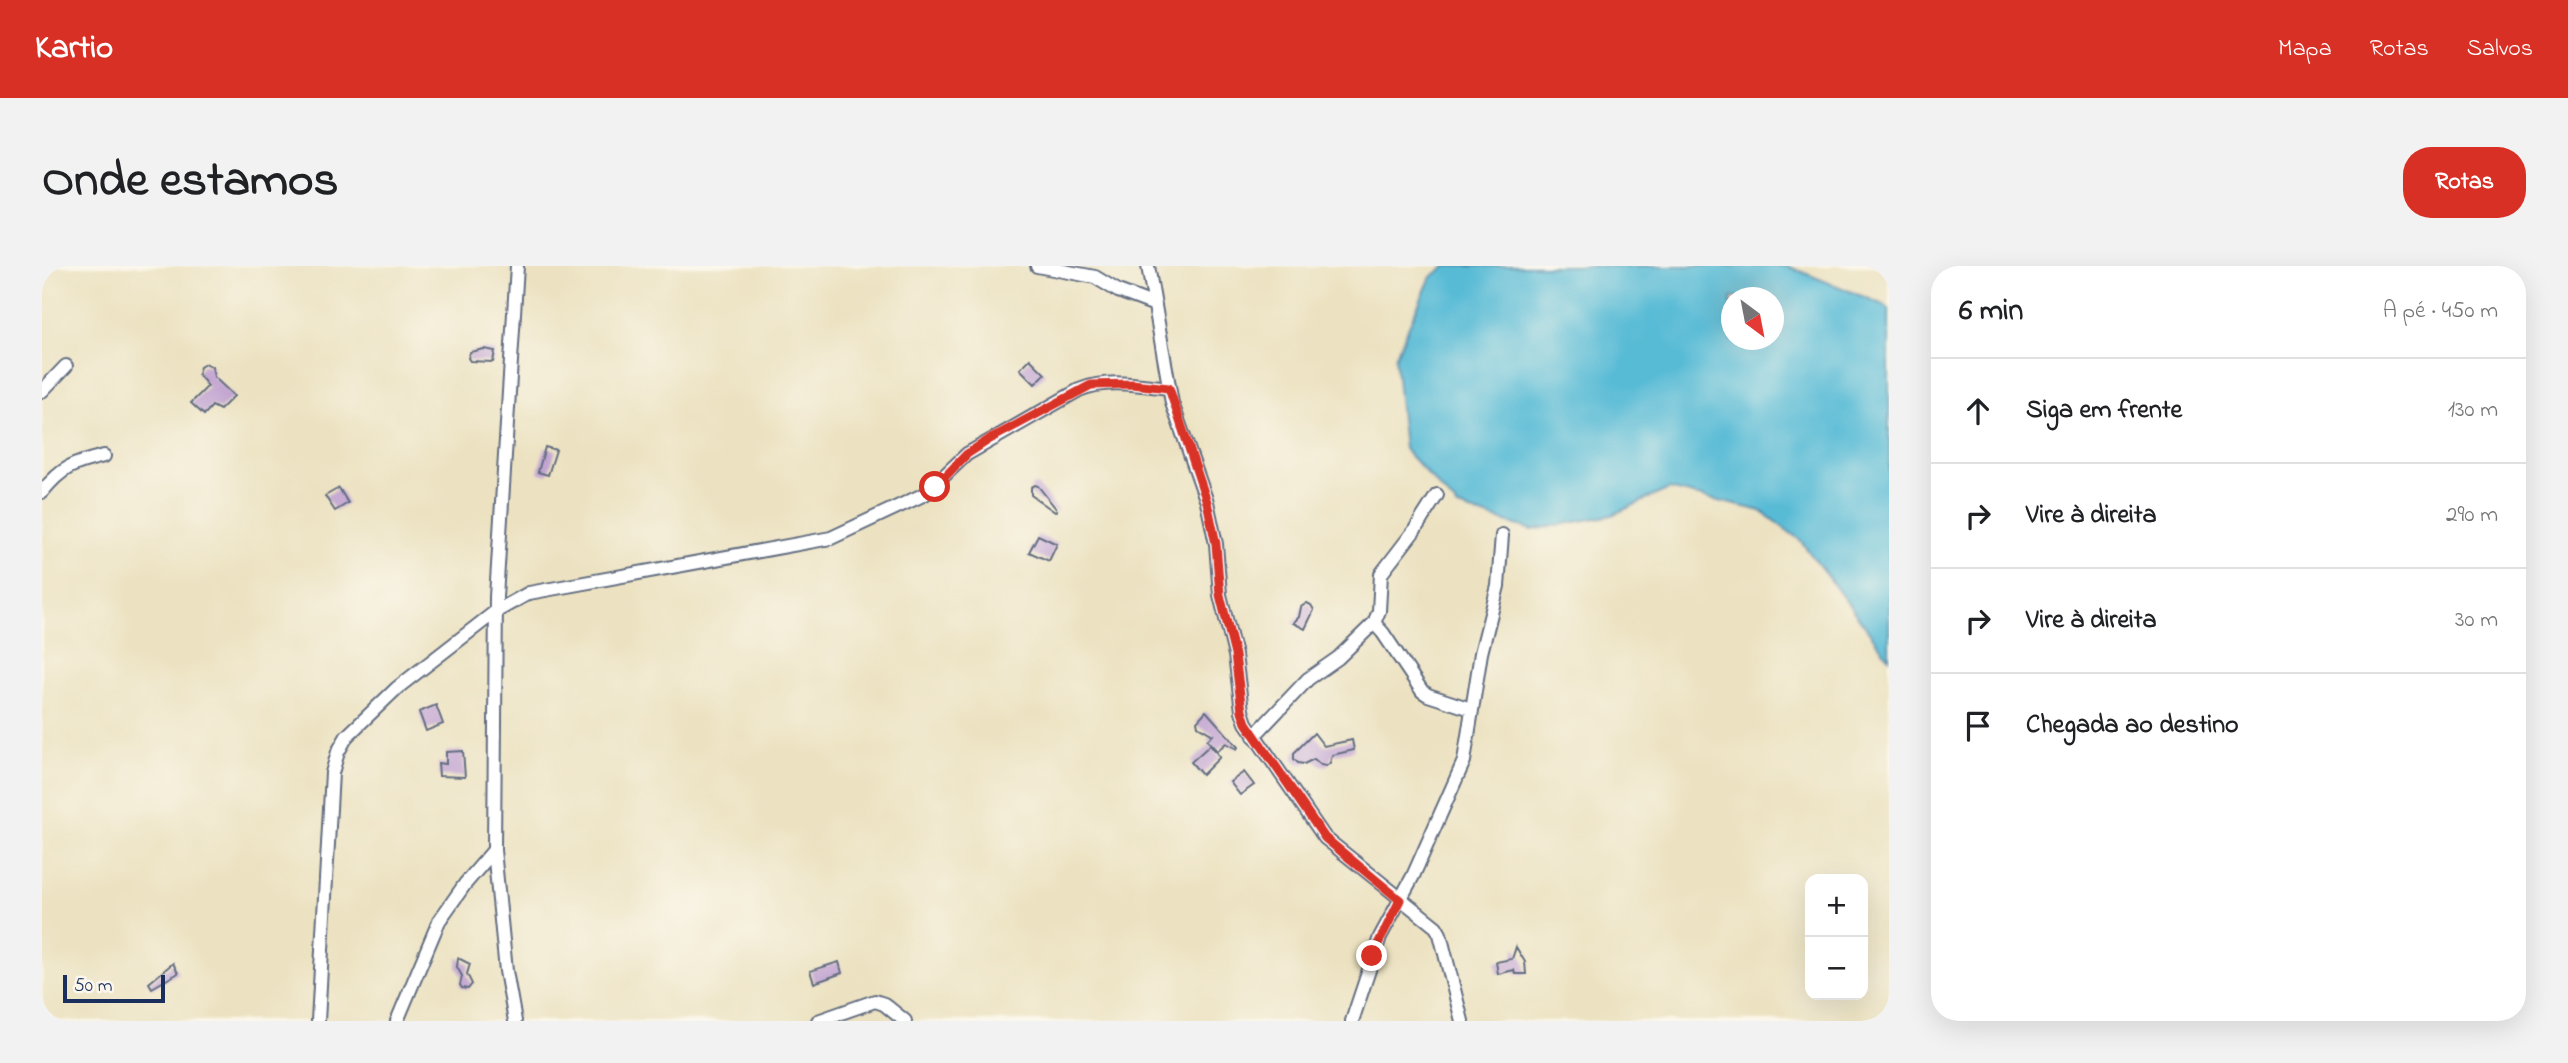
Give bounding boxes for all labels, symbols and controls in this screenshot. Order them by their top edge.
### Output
text: Kartio [35,25,113,73]
text: Mapa [2278,32,2332,67]
text: Rotas [2370,32,2429,67]
text: Salvos [2467,32,2533,67]
text: Onde estamos [42,146,338,218]
button: Rotas [2403,147,2526,218]
north arrow [1721,287,1784,350]
text: 6 min [1959,290,2023,334]
text: A pé · 450 m [2383,295,2498,328]
icon: ahead [1959,392,1997,430]
text: Siga em frente [2026,392,2182,430]
text: 130 m [2448,394,2498,427]
route start [919,471,950,502]
icon: right [1959,497,1997,535]
text: Vire à direita [2026,497,2157,535]
text: 290 m [2446,499,2498,532]
icon: right [1959,602,1997,640]
text: Vire à direita [2026,602,2157,640]
text: 30 m [2455,604,2498,637]
icon: arrive [1959,707,1997,745]
text: Chegada ao destino [2026,707,2238,745]
map controls [1805,874,1868,1000]
button: + [1805,874,1868,937]
button: − [1805,937,1868,1000]
route end [1356,940,1387,971]
scale bar [63,972,164,1004]
text: 50 m [74,973,113,1000]

